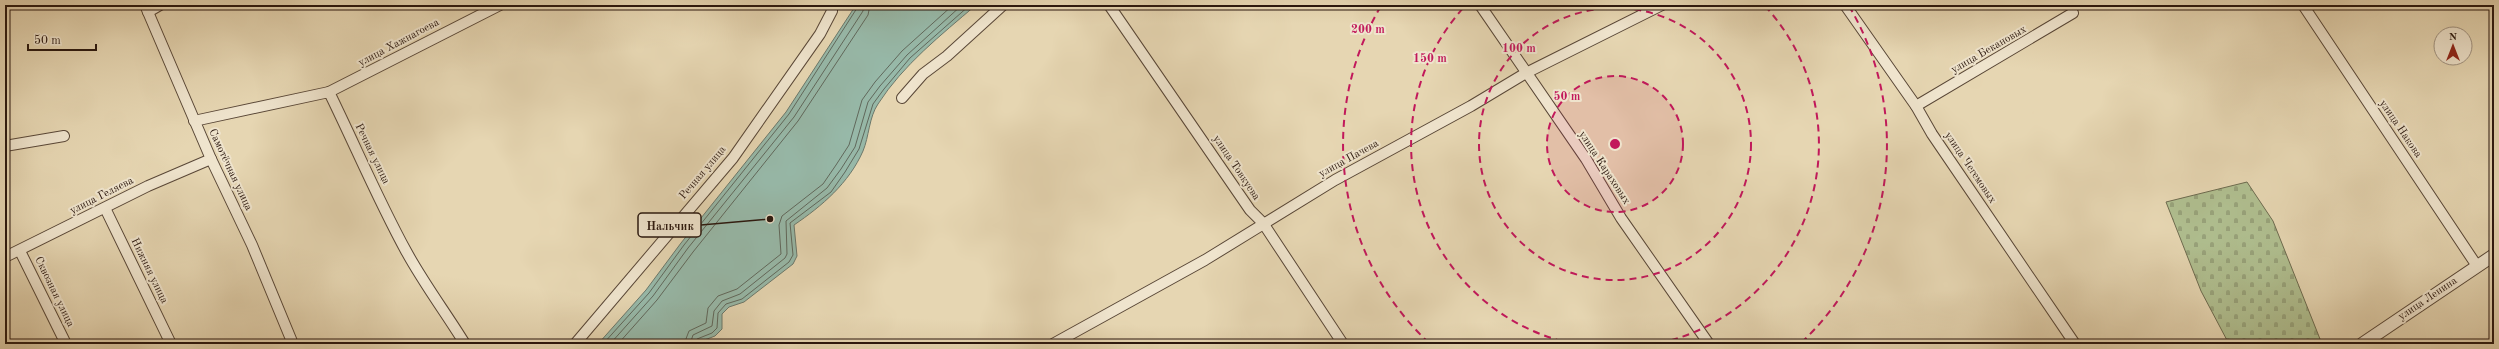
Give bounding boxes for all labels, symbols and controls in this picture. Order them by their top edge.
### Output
street label: улица Хажнагоева [357,17,442,69]
text: 200 m [1351,24,1385,36]
street label: улица Бекановых [1950,24,2029,76]
scale bar [28,26,96,52]
north arrow [2433,26,2473,66]
text: N [2449,32,2458,43]
text: 50 m [34,34,61,47]
text: 100 m [1502,43,1536,55]
text: 150 m [1413,52,1447,65]
text: 50 m [1554,90,1581,103]
street label: улица Накова [2377,98,2424,160]
street label: Речная улица [353,122,392,186]
street label: Самотёчная улица [206,127,254,213]
street label: улица Караховых [1576,129,1632,207]
street label: улица Чегемовых [1942,130,1998,206]
street label: улица Товкуева [1210,134,1262,203]
centre of rings [1608,137,1622,151]
street label: улица Пачева [1317,138,1381,180]
street label: Речная улица [678,144,729,202]
street label: улица Геляева [68,175,136,217]
callout: Нальчик [638,213,701,237]
text: Нальчик [646,221,694,233]
street label: Нижняя улица [128,237,170,306]
street label: Сквозная улица [32,255,76,329]
street label: улица Ленина [2397,275,2460,323]

